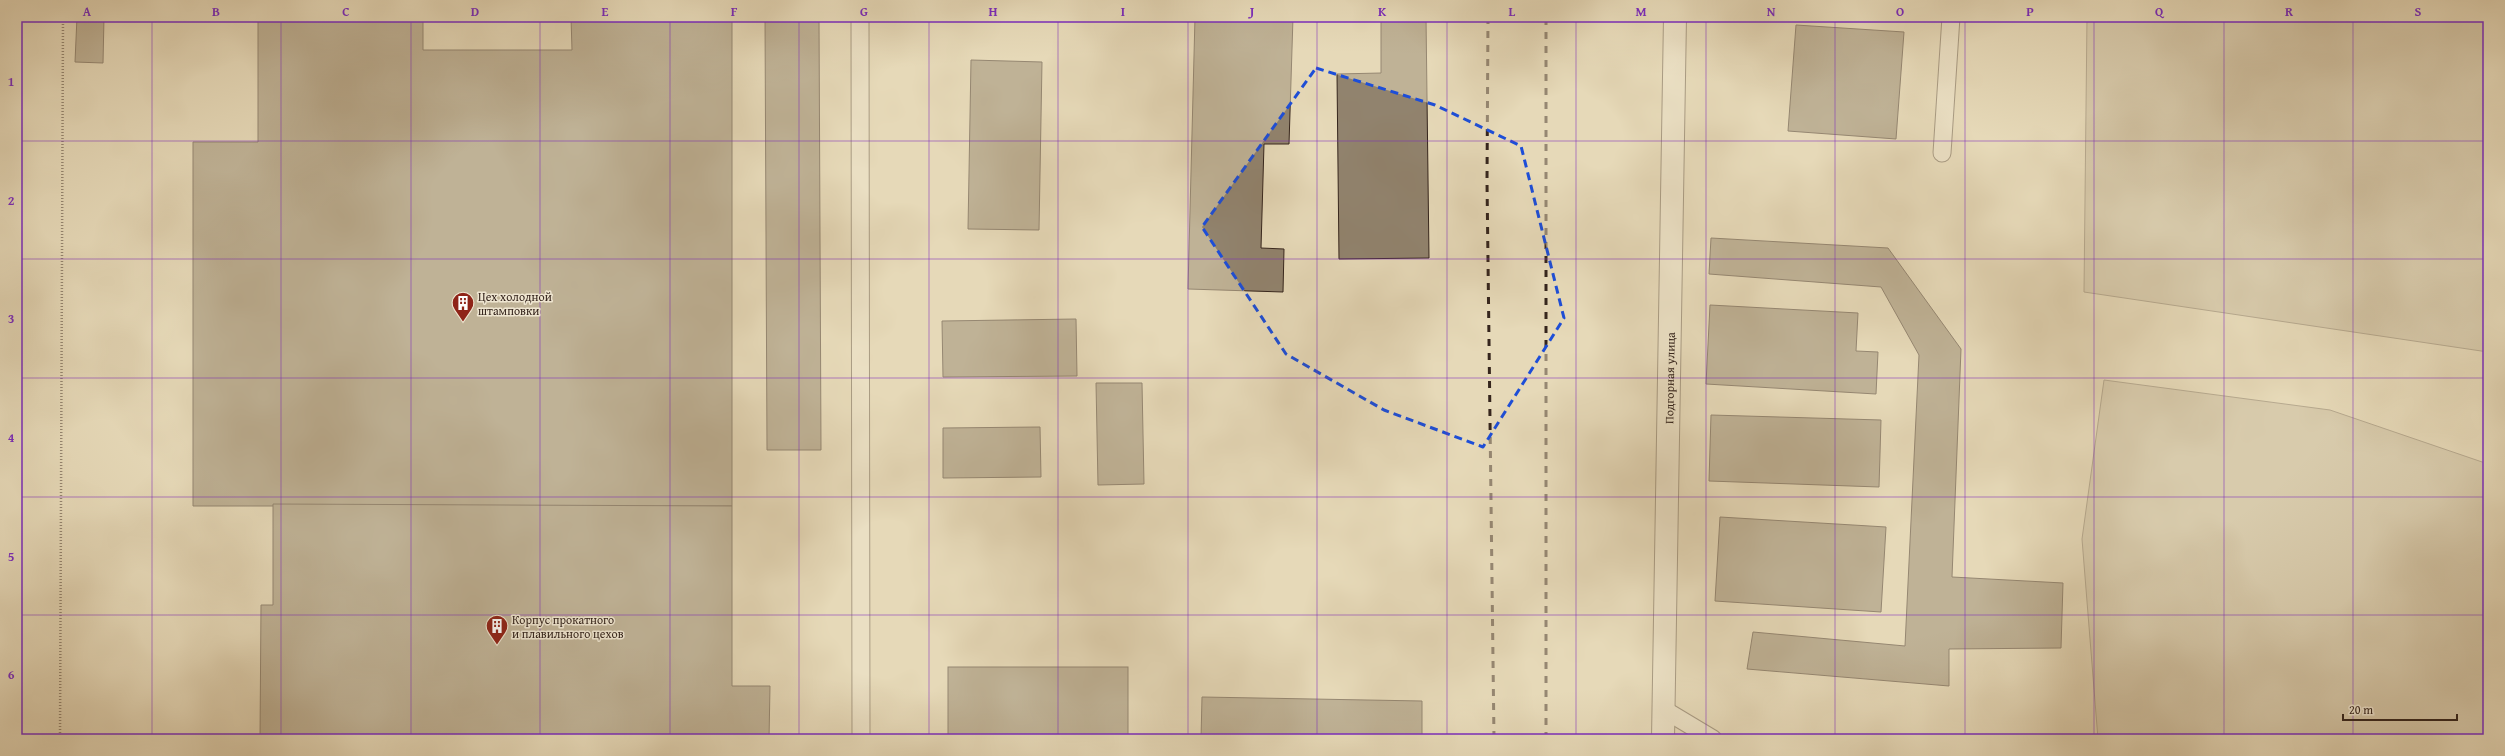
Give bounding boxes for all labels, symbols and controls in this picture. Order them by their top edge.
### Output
text: A [83,2,92,21]
text: B [212,2,220,21]
text: C [342,2,350,21]
text: D [471,2,479,21]
text: E [602,2,609,21]
text: F [731,2,738,21]
text: G [860,2,868,21]
text: H [988,2,998,21]
text: I [1121,2,1125,21]
text: J [1248,2,1255,21]
text: K [1378,2,1387,21]
text: L [1509,2,1516,21]
text: M [1635,2,1647,21]
text: N [1767,2,1776,21]
text: O [1896,2,1904,21]
text: P [2026,2,2034,21]
text: Q [2155,2,2165,21]
text: R [2285,2,2294,21]
text: S [2415,2,2422,21]
text: 1 [8,72,14,91]
text: 2 [8,191,15,210]
place label: Цех холодной штамповки [478,288,552,319]
building icon: Цех холодной штамповки [450,290,476,323]
text: 3 [8,309,14,328]
street label: Подгорная улица [1660,332,1678,424]
text: 4 [8,428,15,447]
text: 5 [8,547,15,566]
place label: Корпус прокатного и плавильного цехов [512,611,624,642]
building icon: Корпус прокатного и плавильного цехов [484,613,510,646]
text: 6 [8,665,15,684]
scale bar [2343,696,2457,722]
text: 20 m [2349,701,2373,718]

